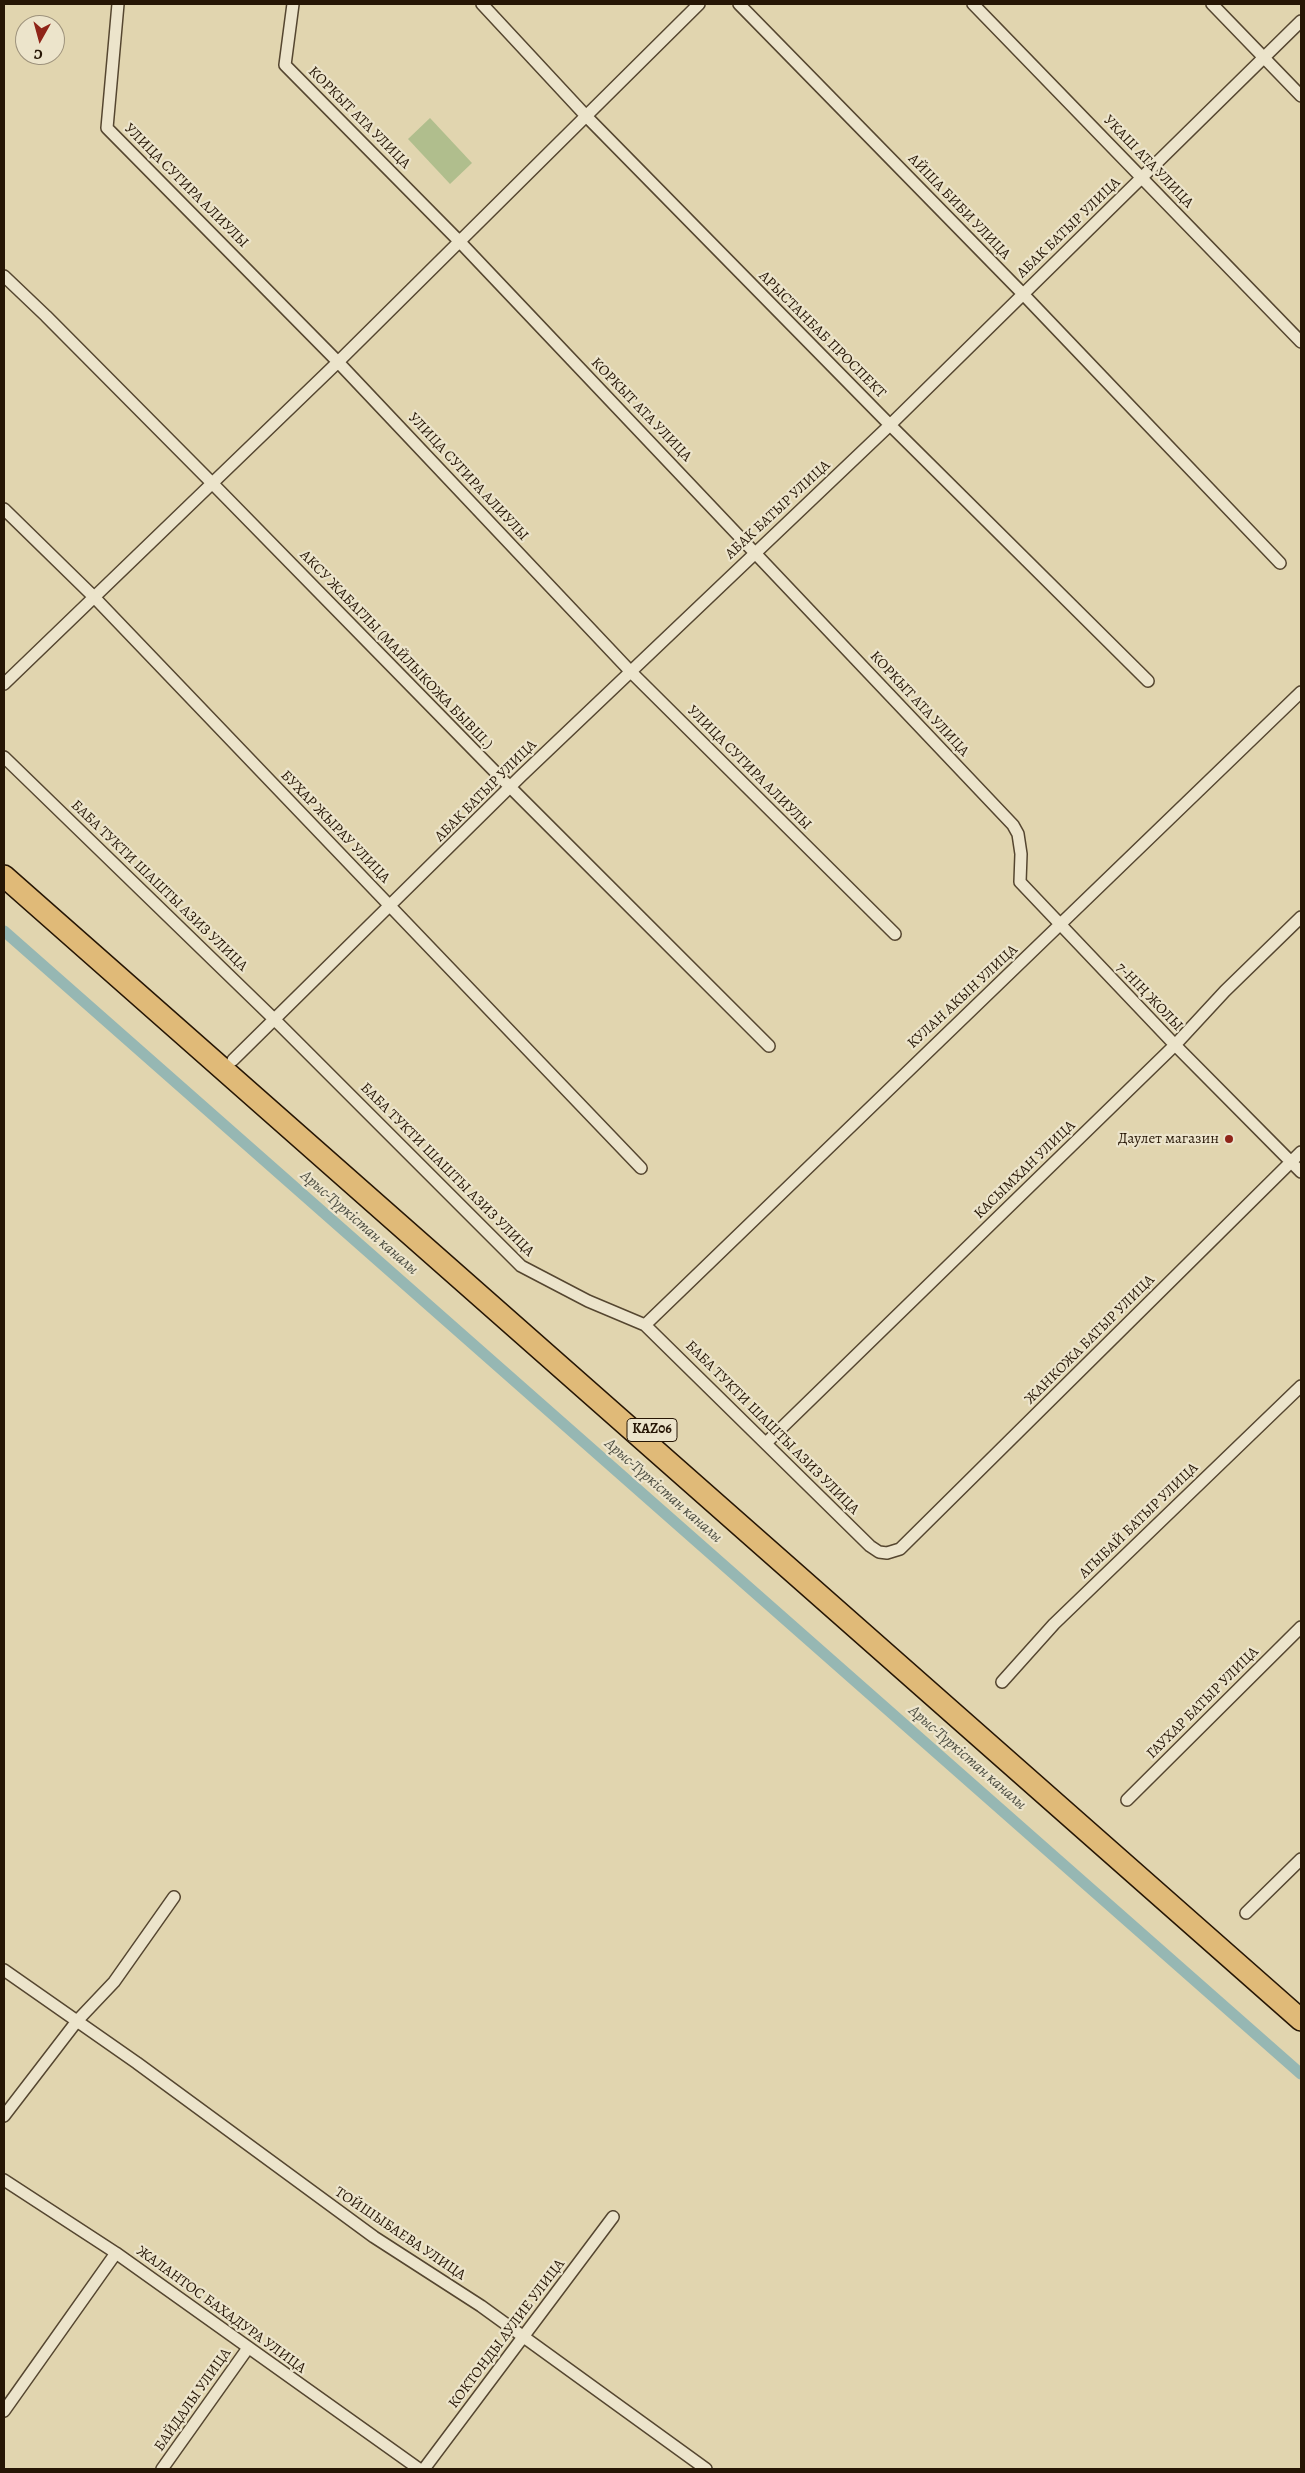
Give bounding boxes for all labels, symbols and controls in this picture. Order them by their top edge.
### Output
north arrow [15,15,65,65]
text: С [33,44,44,64]
street label: КОРКЫТ АТА УЛИЦА [304,63,414,173]
street label: УКАШ АТА УЛИЦА [1099,112,1197,212]
street label: УЛИЦА СУГИРА АЛИУЛЫ [120,120,252,252]
street label: АЙША БИБИ УЛИЦА [904,151,1014,263]
street label: АБАК БАТЫР УЛИЦА [1013,174,1125,282]
street label: АРЫСТАНБАБ ПРОСПЕКТ [755,268,889,402]
street label: КОРКЫТ АТА УЛИЦА [587,354,695,466]
street label: УЛИЦА СУГИРА АЛИУЛЫ [404,409,532,545]
street label: АБАК БАТЫР УЛИЦА [722,457,834,563]
street label: АКСУ ЖАБАГЛЫ (МАЙЛЫКОЖА БЫВШ.) [296,547,496,753]
street label: КОРКЫТ АТА УЛИЦА [866,648,972,760]
street label: УЛИЦА СУГИРА АЛИУЛЫ [683,702,815,834]
street label: АБАК БАТЫР УЛИЦА [431,736,541,846]
street label: БУХАР ЖЫРАУ УЛИЦА [276,767,394,887]
street label: БАБА ТУКТИ ШАШТЫ АЗИЗ УЛИЦА [67,797,251,975]
street label: КУЛАН АКЫН УЛИЦА [904,941,1022,1053]
street label: 7-НІҢ ЖОЛЫ [1112,959,1186,1035]
street label: БАБА ТУКТИ ШАШТЫ АЗИЗ УЛИЦА [356,1079,538,1261]
street label: КАСЫМХАН УЛИЦА [971,1117,1079,1223]
place label: Даулет магазин [1118,1130,1219,1148]
marker: Даулет магазин [1223,1133,1235,1145]
water label: Арыс-Түркістан каналы [296,1167,422,1279]
street label: ЖАНКОЖА БАТЫР УЛИЦА [1021,1271,1159,1409]
street label: БАБА ТУКТИ ШАШТЫ АЗИЗ УЛИЦА [681,1337,863,1519]
road number: KАZ06 [627,1418,677,1442]
water label: Арыс-Түркістан каналы [600,1435,726,1547]
street label: АГЫБАЙ БАТЫР УЛИЦА [1076,1459,1202,1583]
street label: ГАУХАР БАТЫР УЛИЦА [1143,1643,1263,1763]
water label: Арыс-Түркістан каналы [904,1702,1030,1814]
street label: ТОЙШЫБАЕВА УЛИЦА [331,2183,469,2285]
street label: ЖАЛАНТОС БАХАДУРА УЛИЦА [133,2242,309,2378]
street label: КОКТОНДЫ АУЛИЕ УЛИЦА [445,2256,569,2412]
street label: БАЙДАЛЫ УЛИЦА [151,2345,235,2455]

